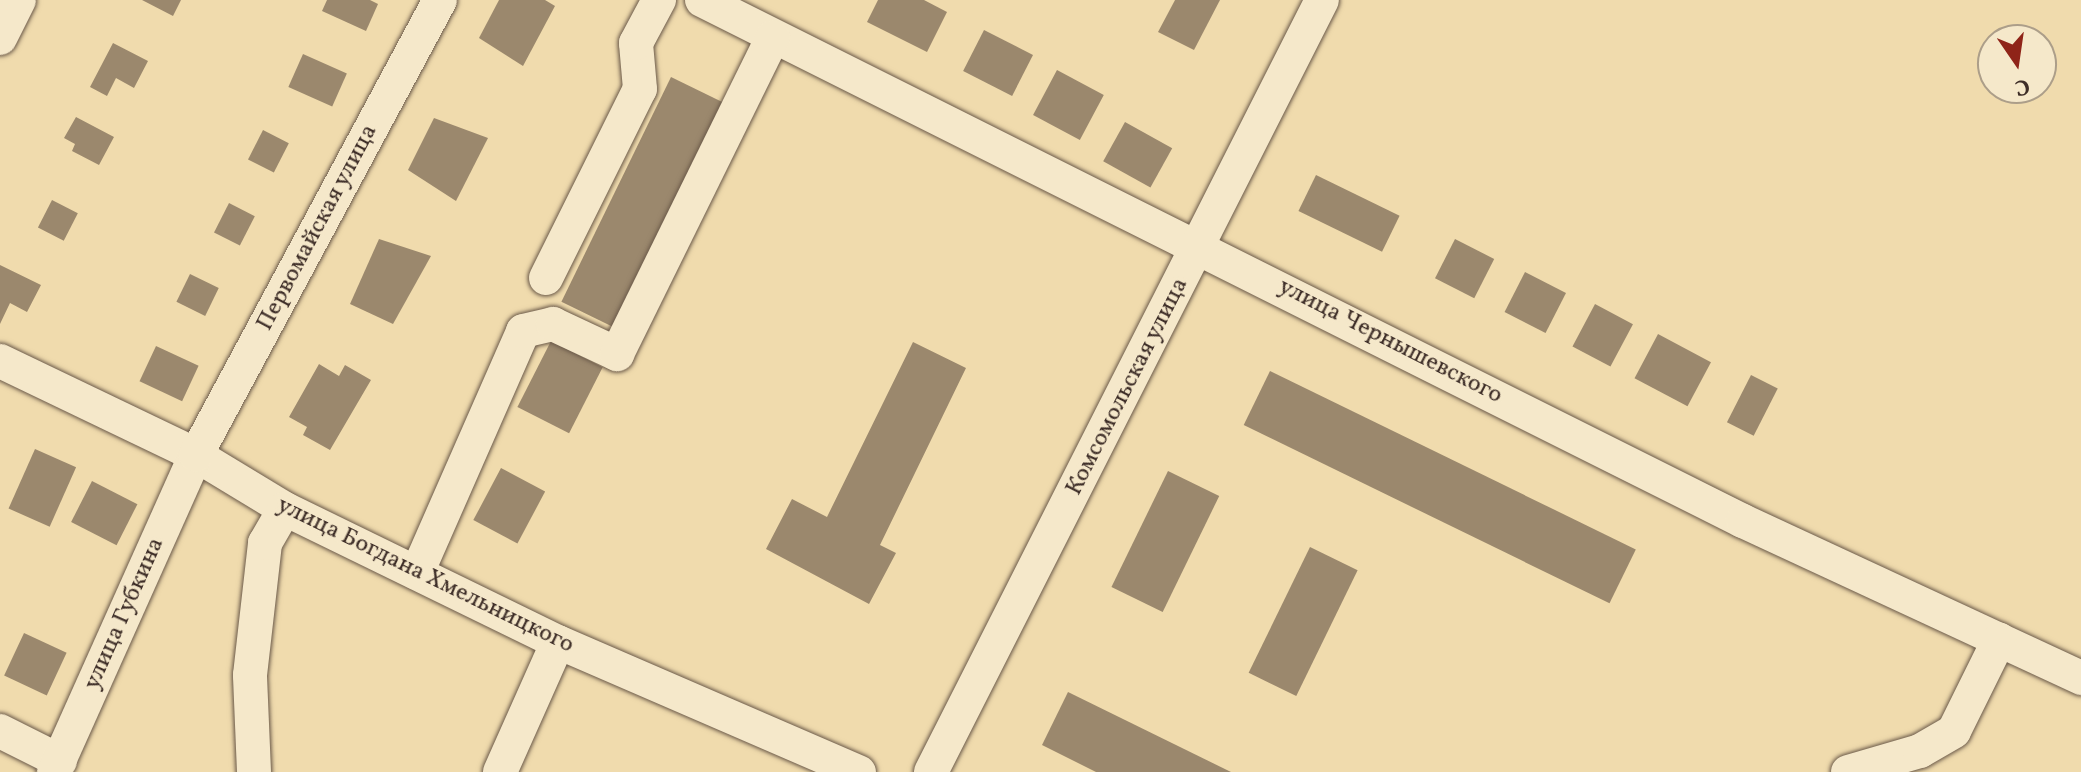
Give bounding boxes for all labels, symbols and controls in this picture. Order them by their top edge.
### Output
north arrow [1977,24,2057,104]
text: С [2012,69,2032,103]
street label: Первомайская улица [251,120,385,336]
street label: Комсомольская улица [1061,273,1195,501]
street label: улица Чернышевского [1273,273,1507,411]
street label: улица Богдана Хмельницкого [272,491,578,661]
street label: улица Губкина [79,533,171,695]

